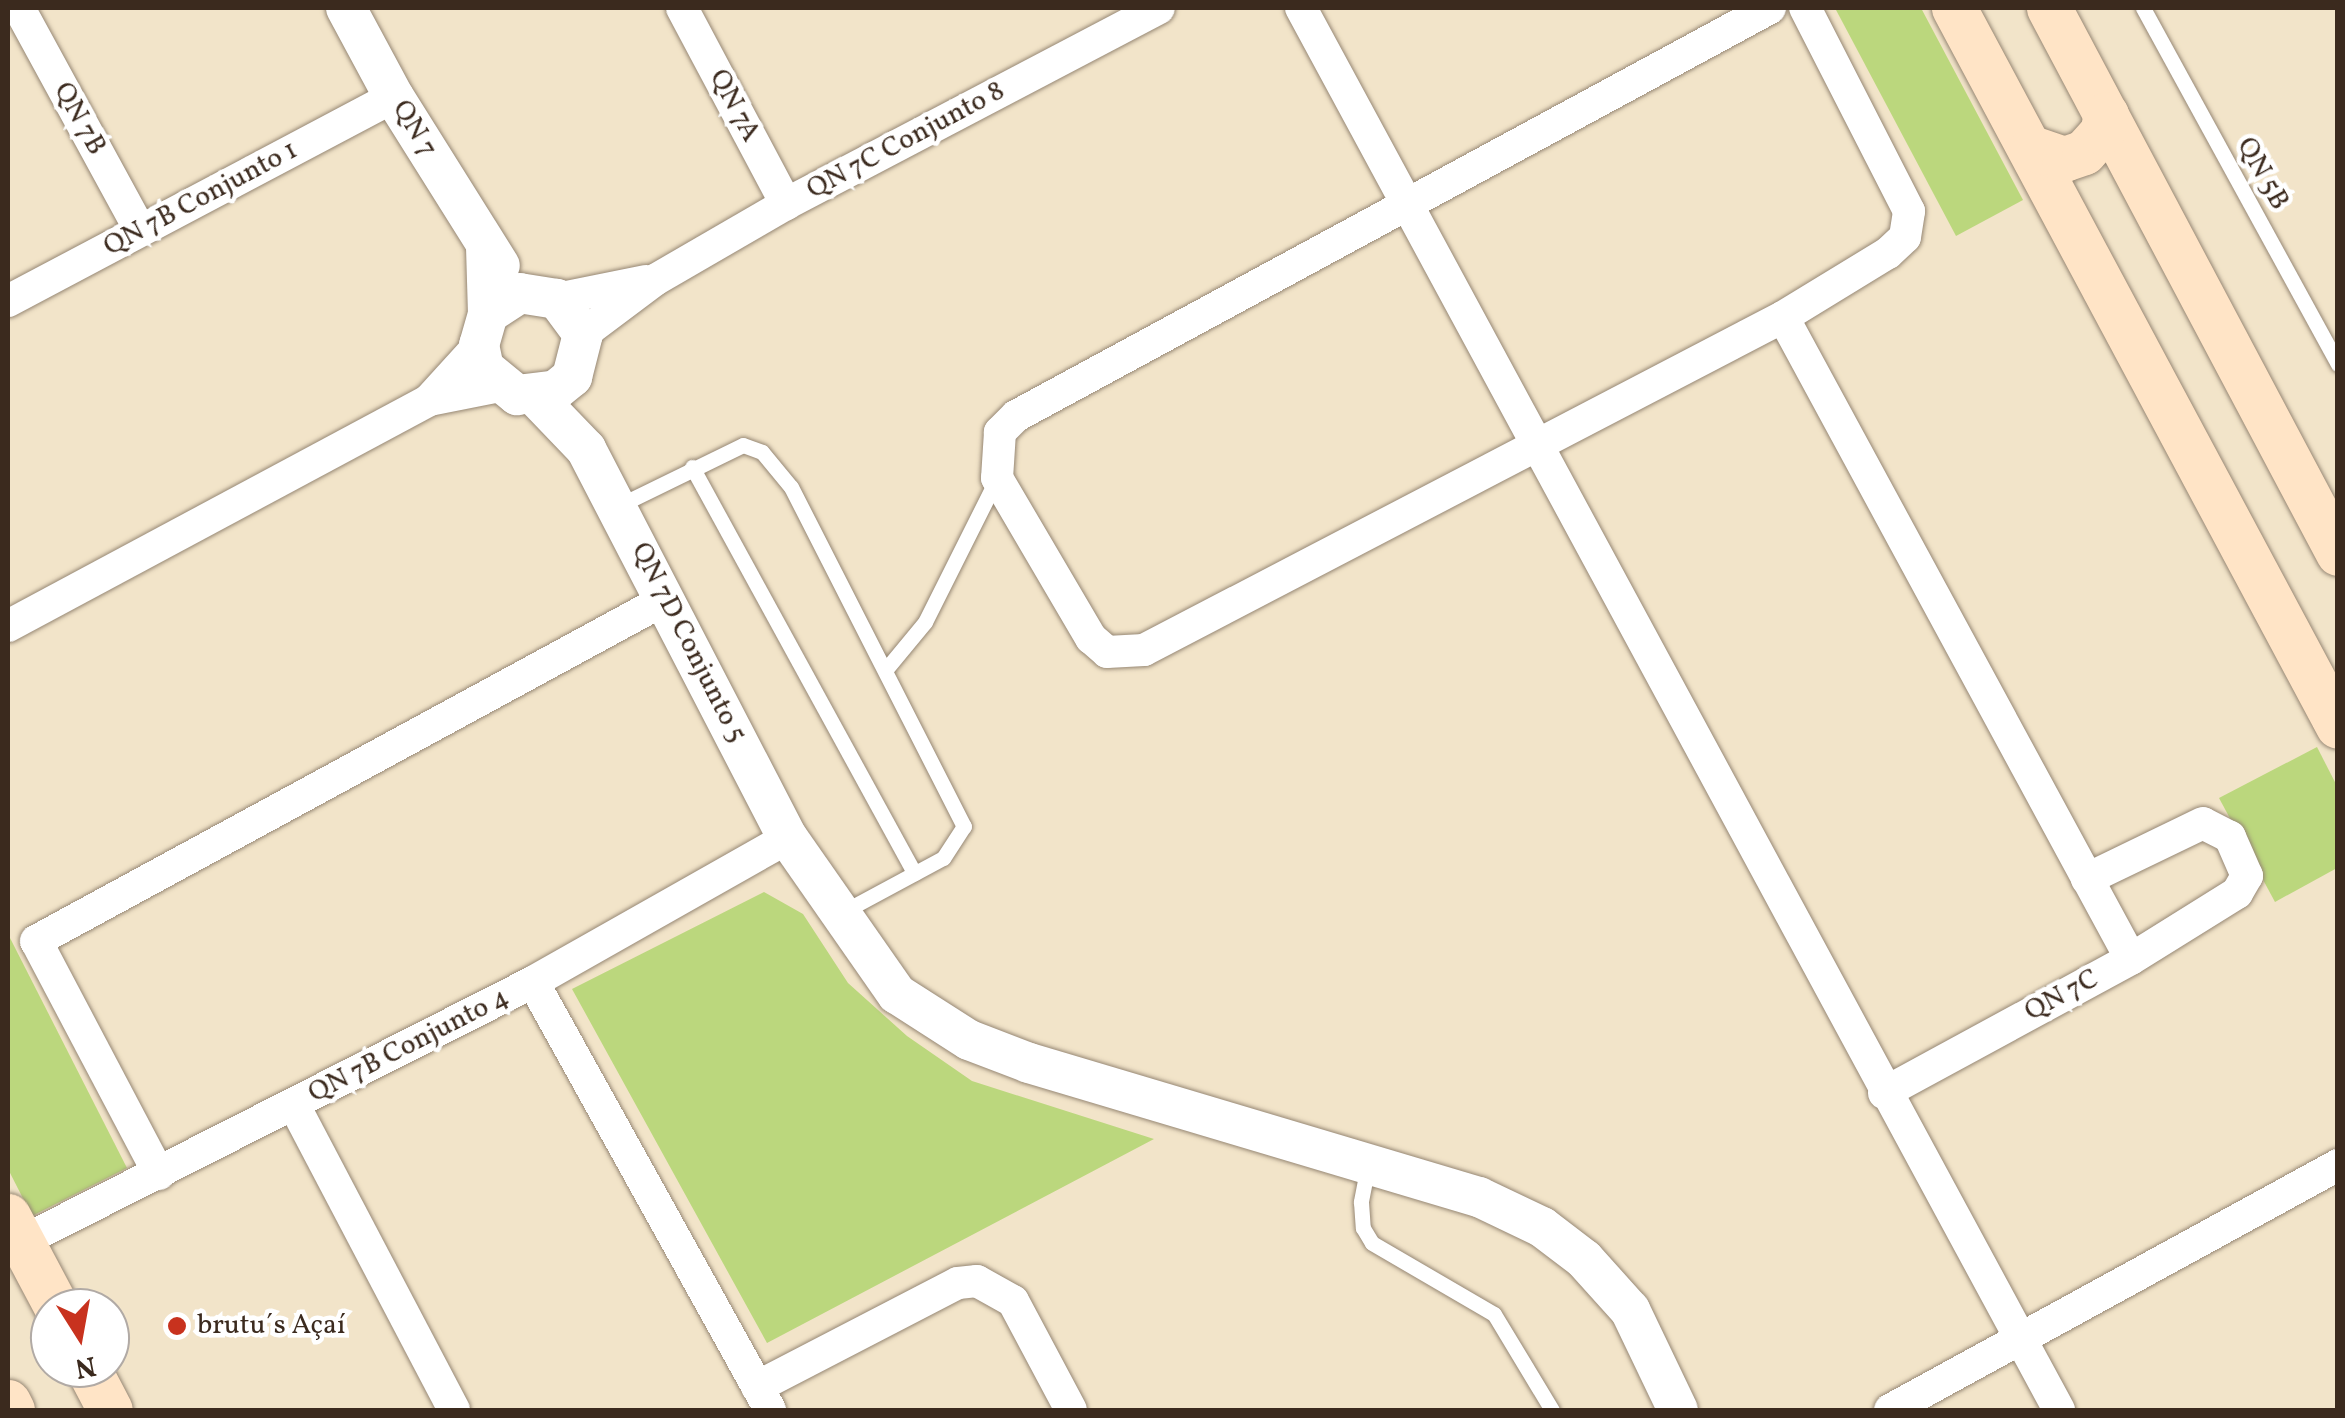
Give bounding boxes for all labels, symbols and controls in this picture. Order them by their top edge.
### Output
street label: QN 7A [701,64,767,148]
street label: QN 7C Conjunto 8 [801,75,1011,207]
street label: QN 7B [45,77,113,161]
street label: QN 7 [384,94,444,164]
street label: QN 5B [2228,132,2296,216]
street label: QN 7B Conjunto 1 [98,134,304,264]
street label: QN 7D Conjunto 5 [623,537,753,749]
street label: QN 7C [2019,963,2105,1029]
street label: QN 7B Conjunto 4 [303,981,515,1111]
north arrow [30,1288,130,1388]
place label: brutu´s Açaí [197,1309,345,1343]
marker: brutu´s Açaí [166,1315,188,1337]
text: N [72,1345,99,1387]

